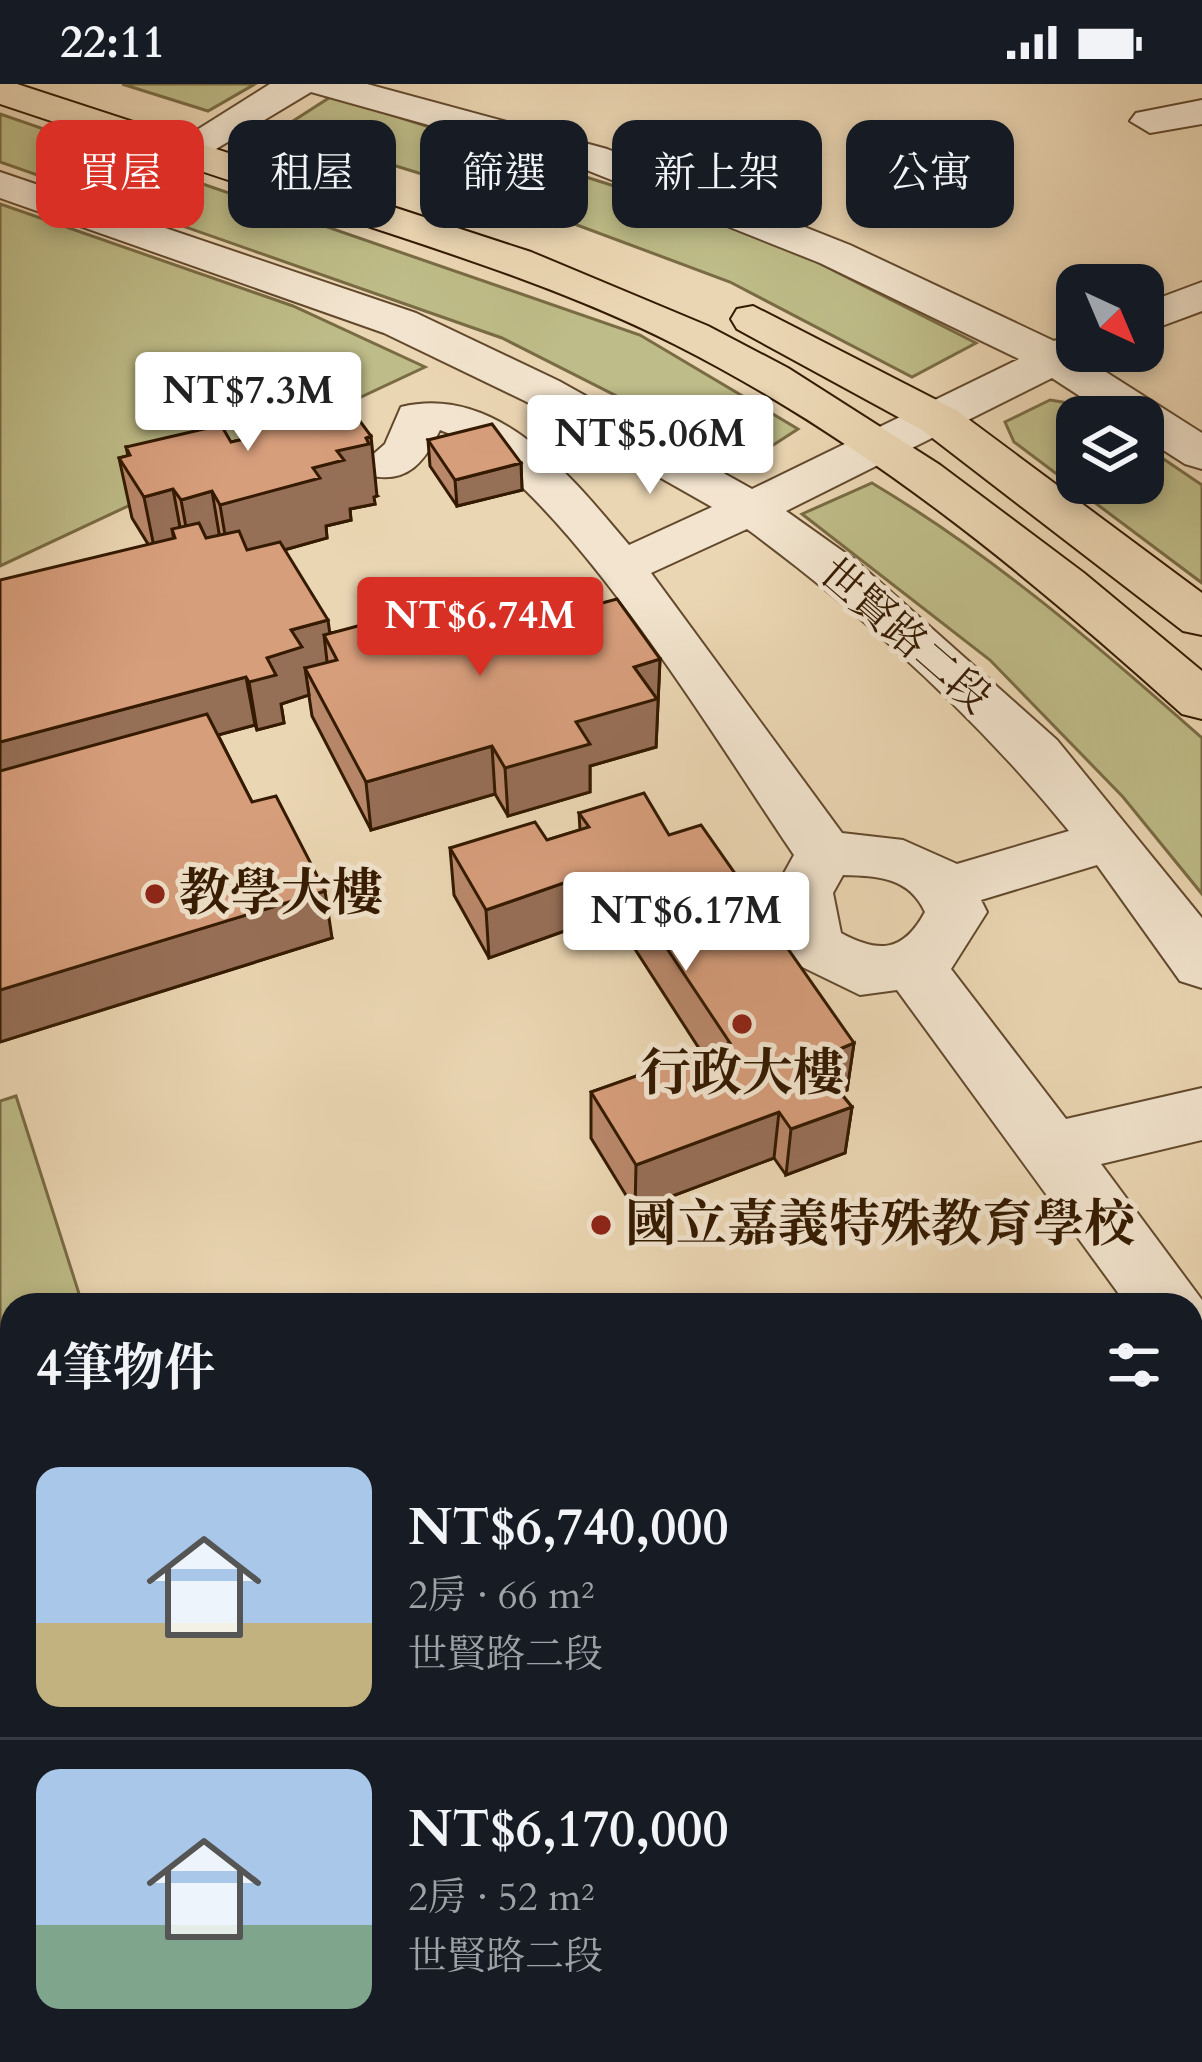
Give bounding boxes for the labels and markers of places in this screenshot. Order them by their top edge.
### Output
pin: NT$7.3M [137,352,359,454]
pin: NT$5.06M [526,395,774,497]
pin: NT$6.74M [356,577,604,679]
place label: 教學大樓 [179,859,383,929]
pin: NT$6.17M [562,872,810,974]
marker: 教學大樓 [142,881,168,907]
marker: 行政大樓 [729,1011,755,1037]
place label: 行政大樓 [640,1039,844,1109]
place label: 國立嘉義特殊教育學校 [625,1190,1135,1260]
marker: 國立嘉義特殊教育學校 [588,1212,614,1238]

